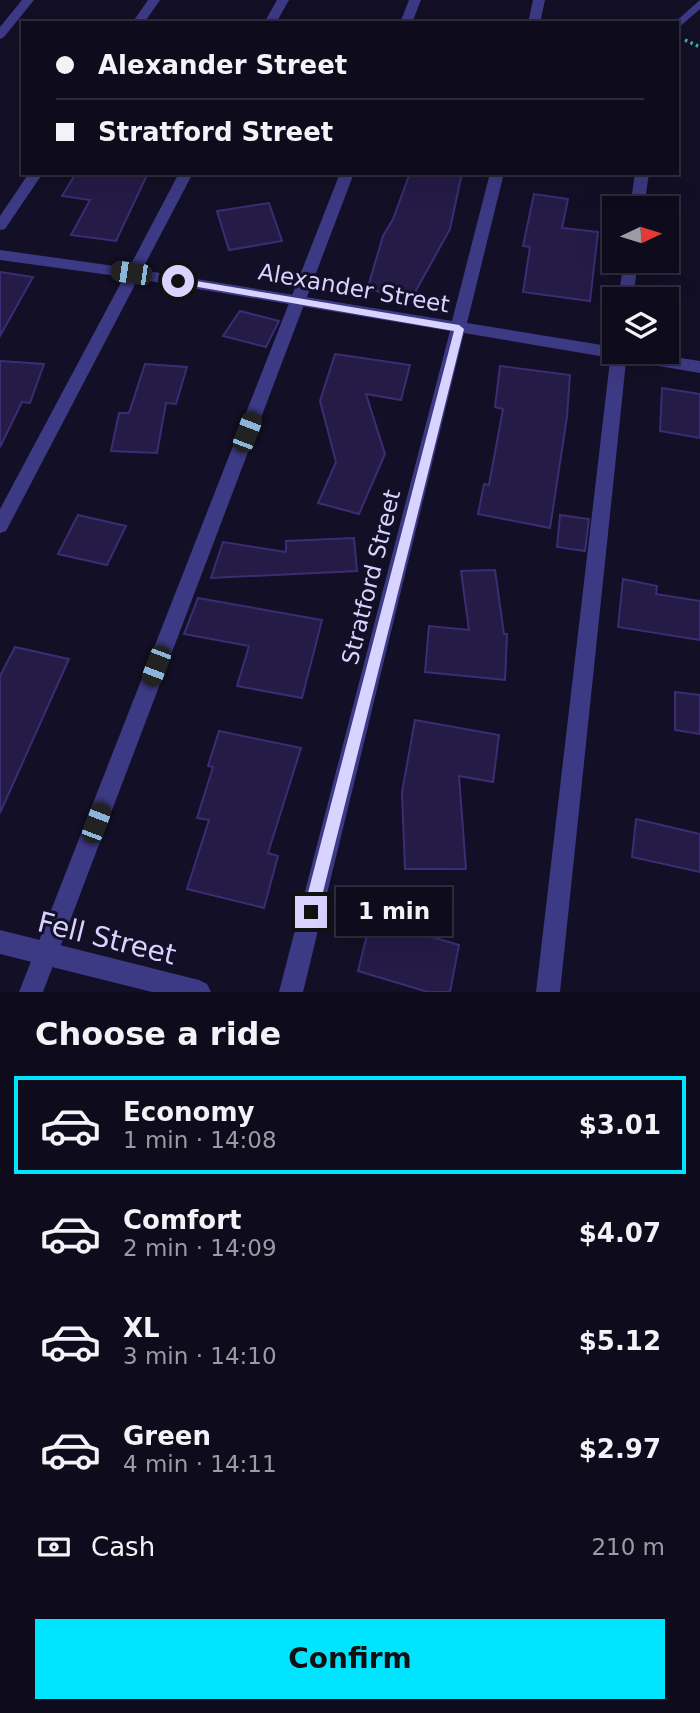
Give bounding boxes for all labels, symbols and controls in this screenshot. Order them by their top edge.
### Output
text: Alexander Street [98,50,347,80]
text: Stratford Street [98,117,333,147]
north arrow [602,196,679,273]
map controls [602,196,679,364]
street label: Alexander Street [256,258,452,318]
car [109,260,154,286]
route start [162,265,194,297]
button: layers [602,287,679,364]
car [230,409,265,455]
street label: Stratford Street [337,487,405,667]
car [139,643,174,689]
car [79,800,114,846]
callout: 1 min [336,888,451,936]
route end [295,896,327,928]
text: 1 min [358,898,430,924]
street label: Fell Street [34,905,179,972]
text: Choose a ride [35,1015,281,1053]
icon: car [39,1094,102,1157]
text: Economy [123,1097,254,1127]
text: $3.01 [579,1110,661,1140]
text: 1 min · 14:08 [123,1127,277,1153]
icon: car [39,1202,102,1265]
text: Comfort [123,1205,241,1235]
text: $4.07 [579,1218,661,1248]
text: 2 min · 14:09 [123,1235,277,1261]
icon: car [39,1310,102,1373]
text: XL [123,1313,160,1343]
text: $5.12 [579,1326,661,1356]
text: 3 min · 14:10 [123,1343,277,1369]
icon: car [39,1418,102,1481]
text: Green [123,1421,211,1451]
text: $2.97 [579,1434,661,1464]
text: 4 min · 14:11 [123,1451,277,1477]
icon: cash [35,1528,73,1566]
text: Cash [91,1532,155,1562]
text: 210 m [591,1534,665,1560]
button: Confirm [35,1619,665,1699]

